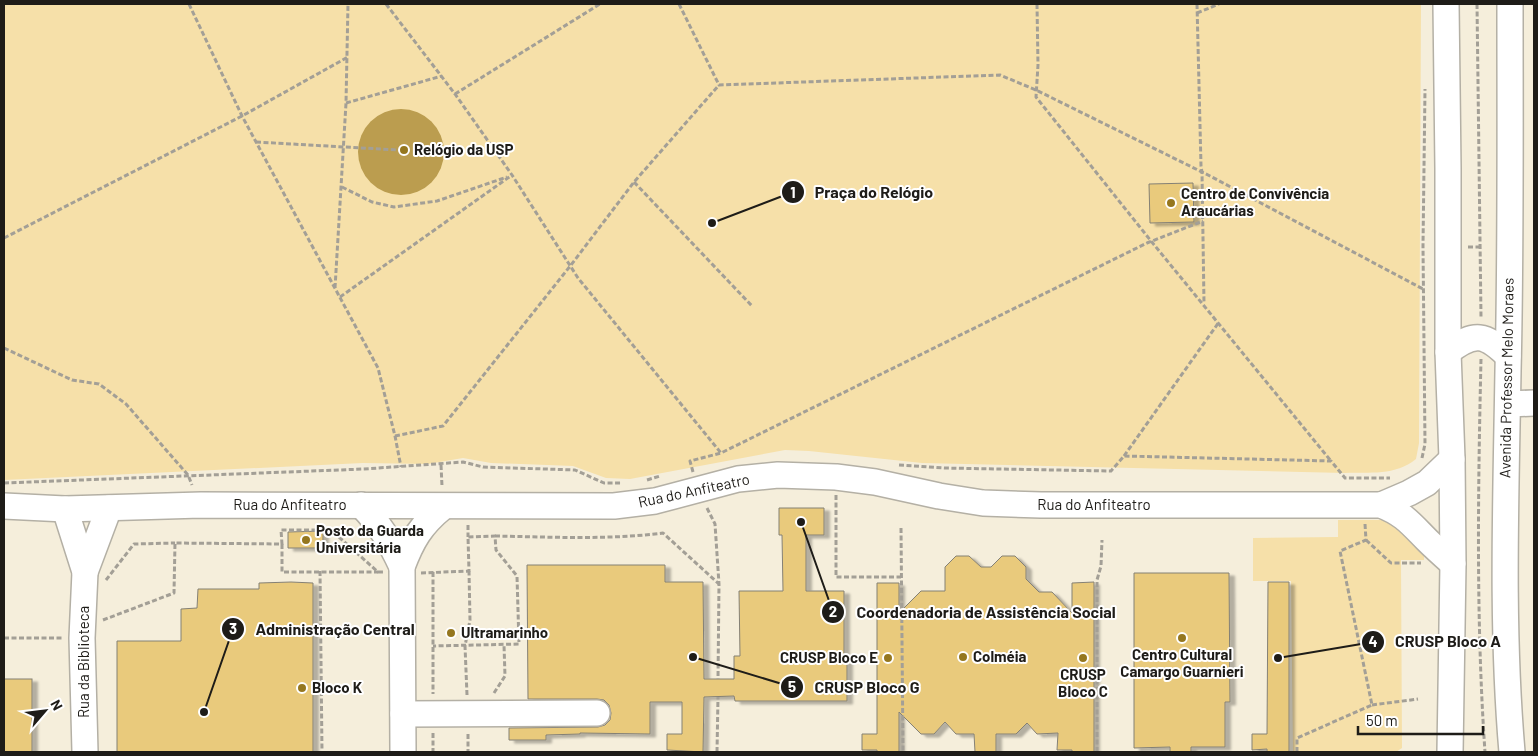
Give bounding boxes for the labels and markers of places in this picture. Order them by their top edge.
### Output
place label: Relógio da USP [414,140,513,158]
marker: Relógio da USP [398,144,410,156]
callout: Praça do Relógio [780,177,943,208]
place label: Centro de Convivência Araucárias [1181,184,1329,219]
marker: Centro de Convivência Araucárias [1165,197,1177,209]
place label: Posto da Guarda Universitária [316,521,424,556]
marker: Posto da Guarda Universitária [300,534,312,546]
callout: Coordenadoria de Assistência Social [821,596,1125,627]
callout: Administração Central [220,614,425,645]
place label: Ultramarinho [461,623,548,641]
callout: CRUSP Bloco A [1360,626,1511,657]
marker: Ultramarinho [445,627,457,639]
marker: Centro Cultural Camargo Guarnieri [1176,632,1188,644]
place label: Centro Cultural Camargo Guarnieri [1120,645,1244,680]
place label: Colméia [973,647,1027,665]
place label: CRUSP Bloco E [780,648,878,666]
marker: Colméia [957,651,969,663]
marker: CRUSP Bloco E [882,652,894,664]
marker: CRUSP Bloco C [1077,652,1089,664]
place label: CRUSP Bloco C [1058,665,1108,700]
callout: CRUSP Bloco G [779,672,929,703]
place label: Bloco K [312,678,363,696]
marker: Bloco K [296,682,308,694]

